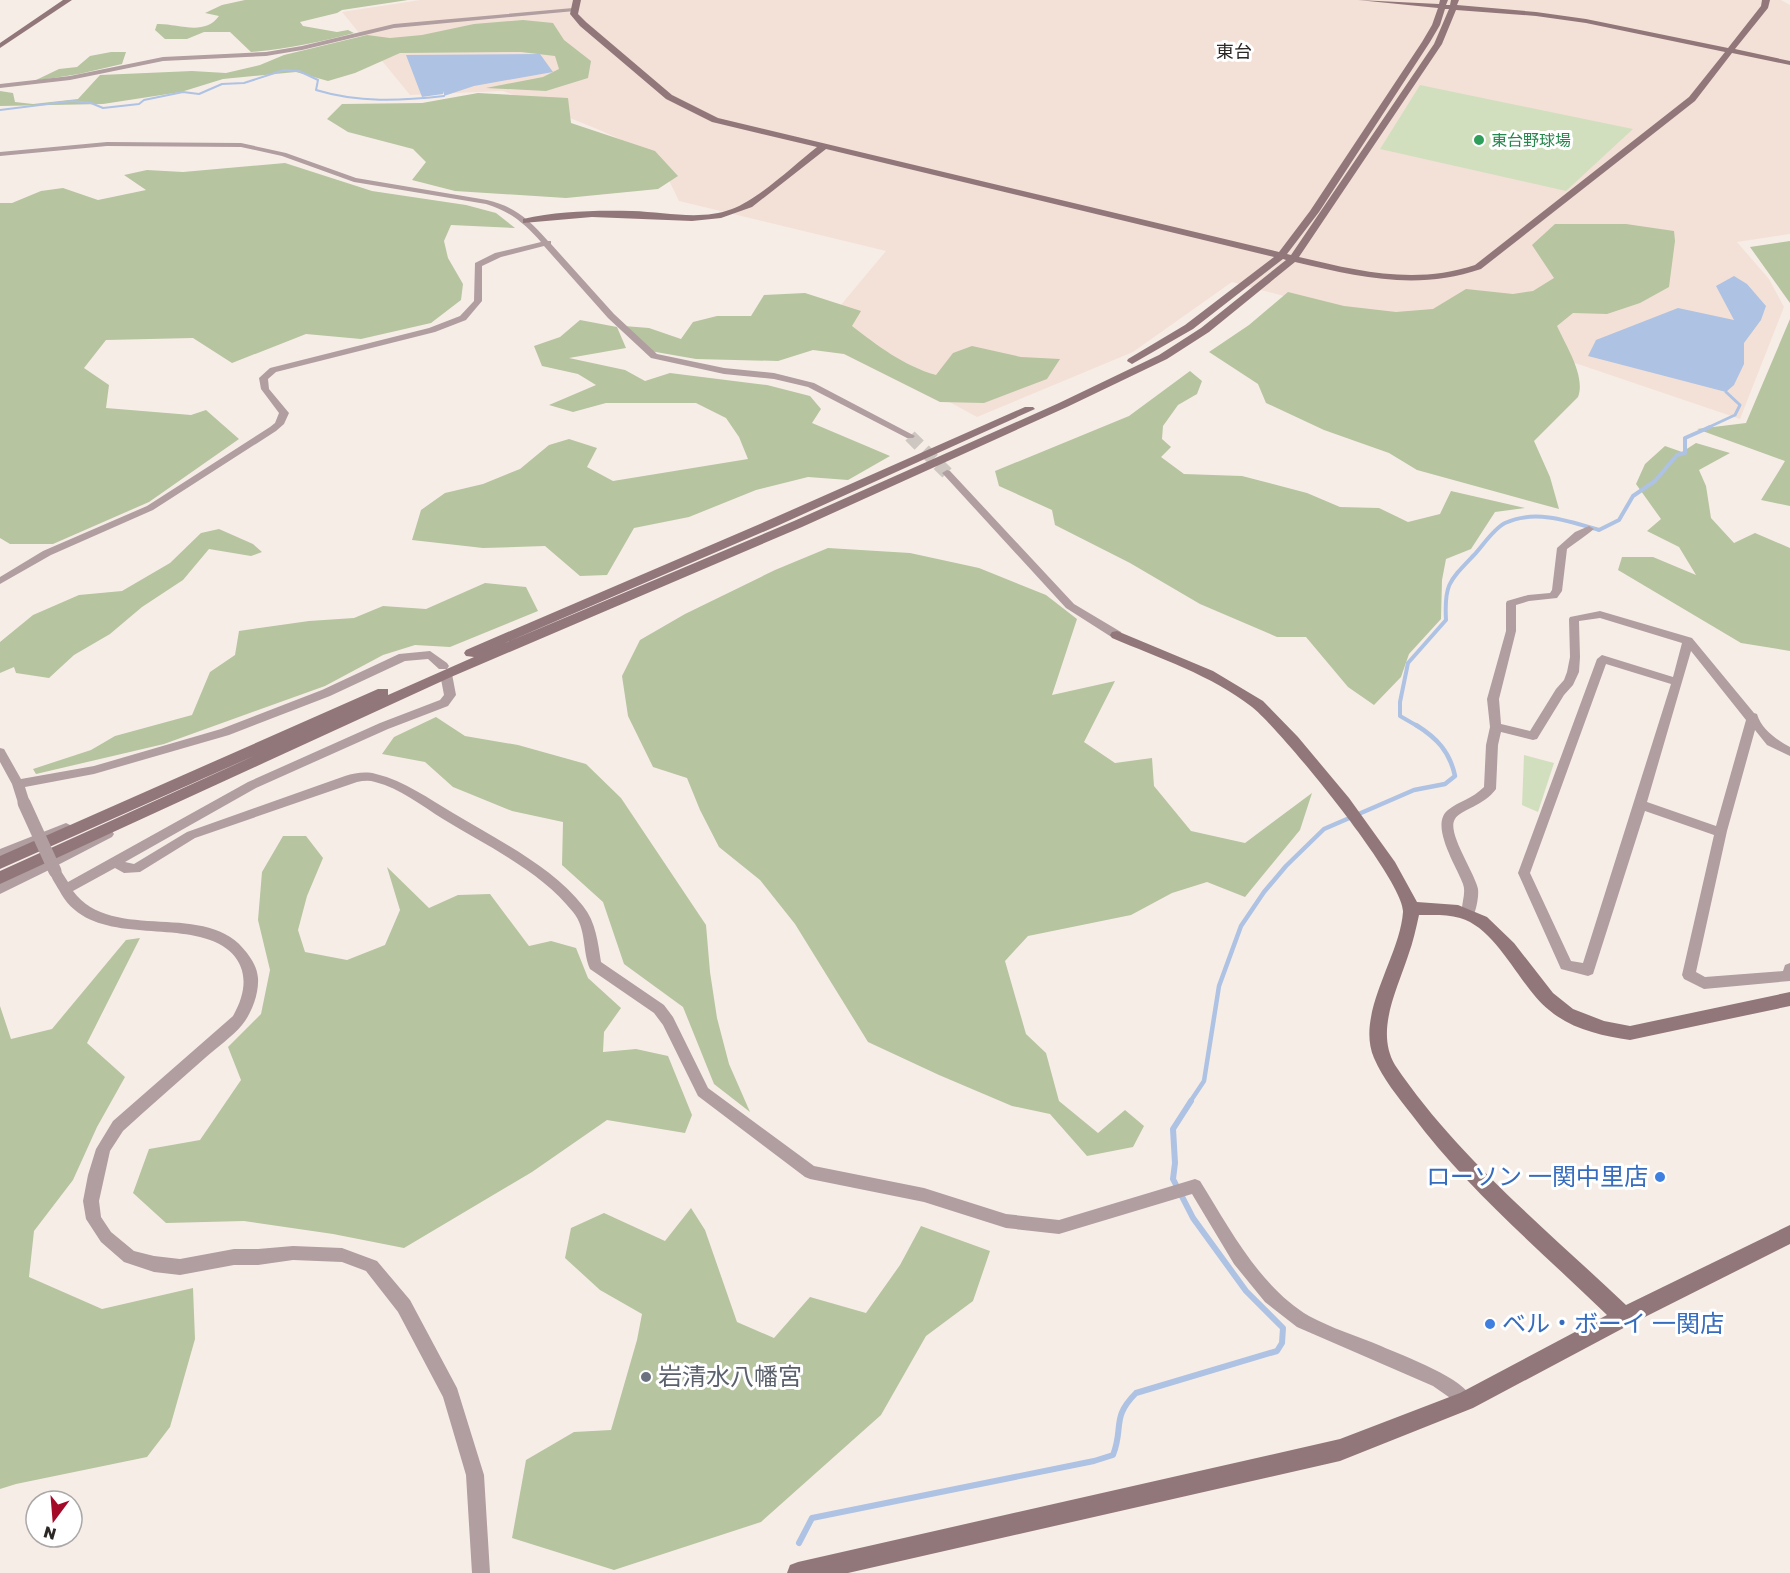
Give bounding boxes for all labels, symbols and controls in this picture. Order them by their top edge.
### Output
district label: 東台 [1216,40,1252,62]
place label: 東台野球場 [1491,130,1571,150]
marker: 東台野球場 [1472,133,1486,147]
place label: ローソン 一関中里店 [1426,1161,1648,1190]
marker: ローソン 一関中里店 [1653,1170,1667,1184]
place label: ベル・ボーイ 一関店 [1502,1308,1724,1337]
marker: ベル・ボーイ 一関店 [1483,1317,1497,1331]
place label: 岩清水八幡宮 [658,1361,802,1390]
marker: 岩清水八幡宮 [639,1370,653,1384]
north arrow [24,1489,84,1549]
text: N [41,1522,58,1545]

